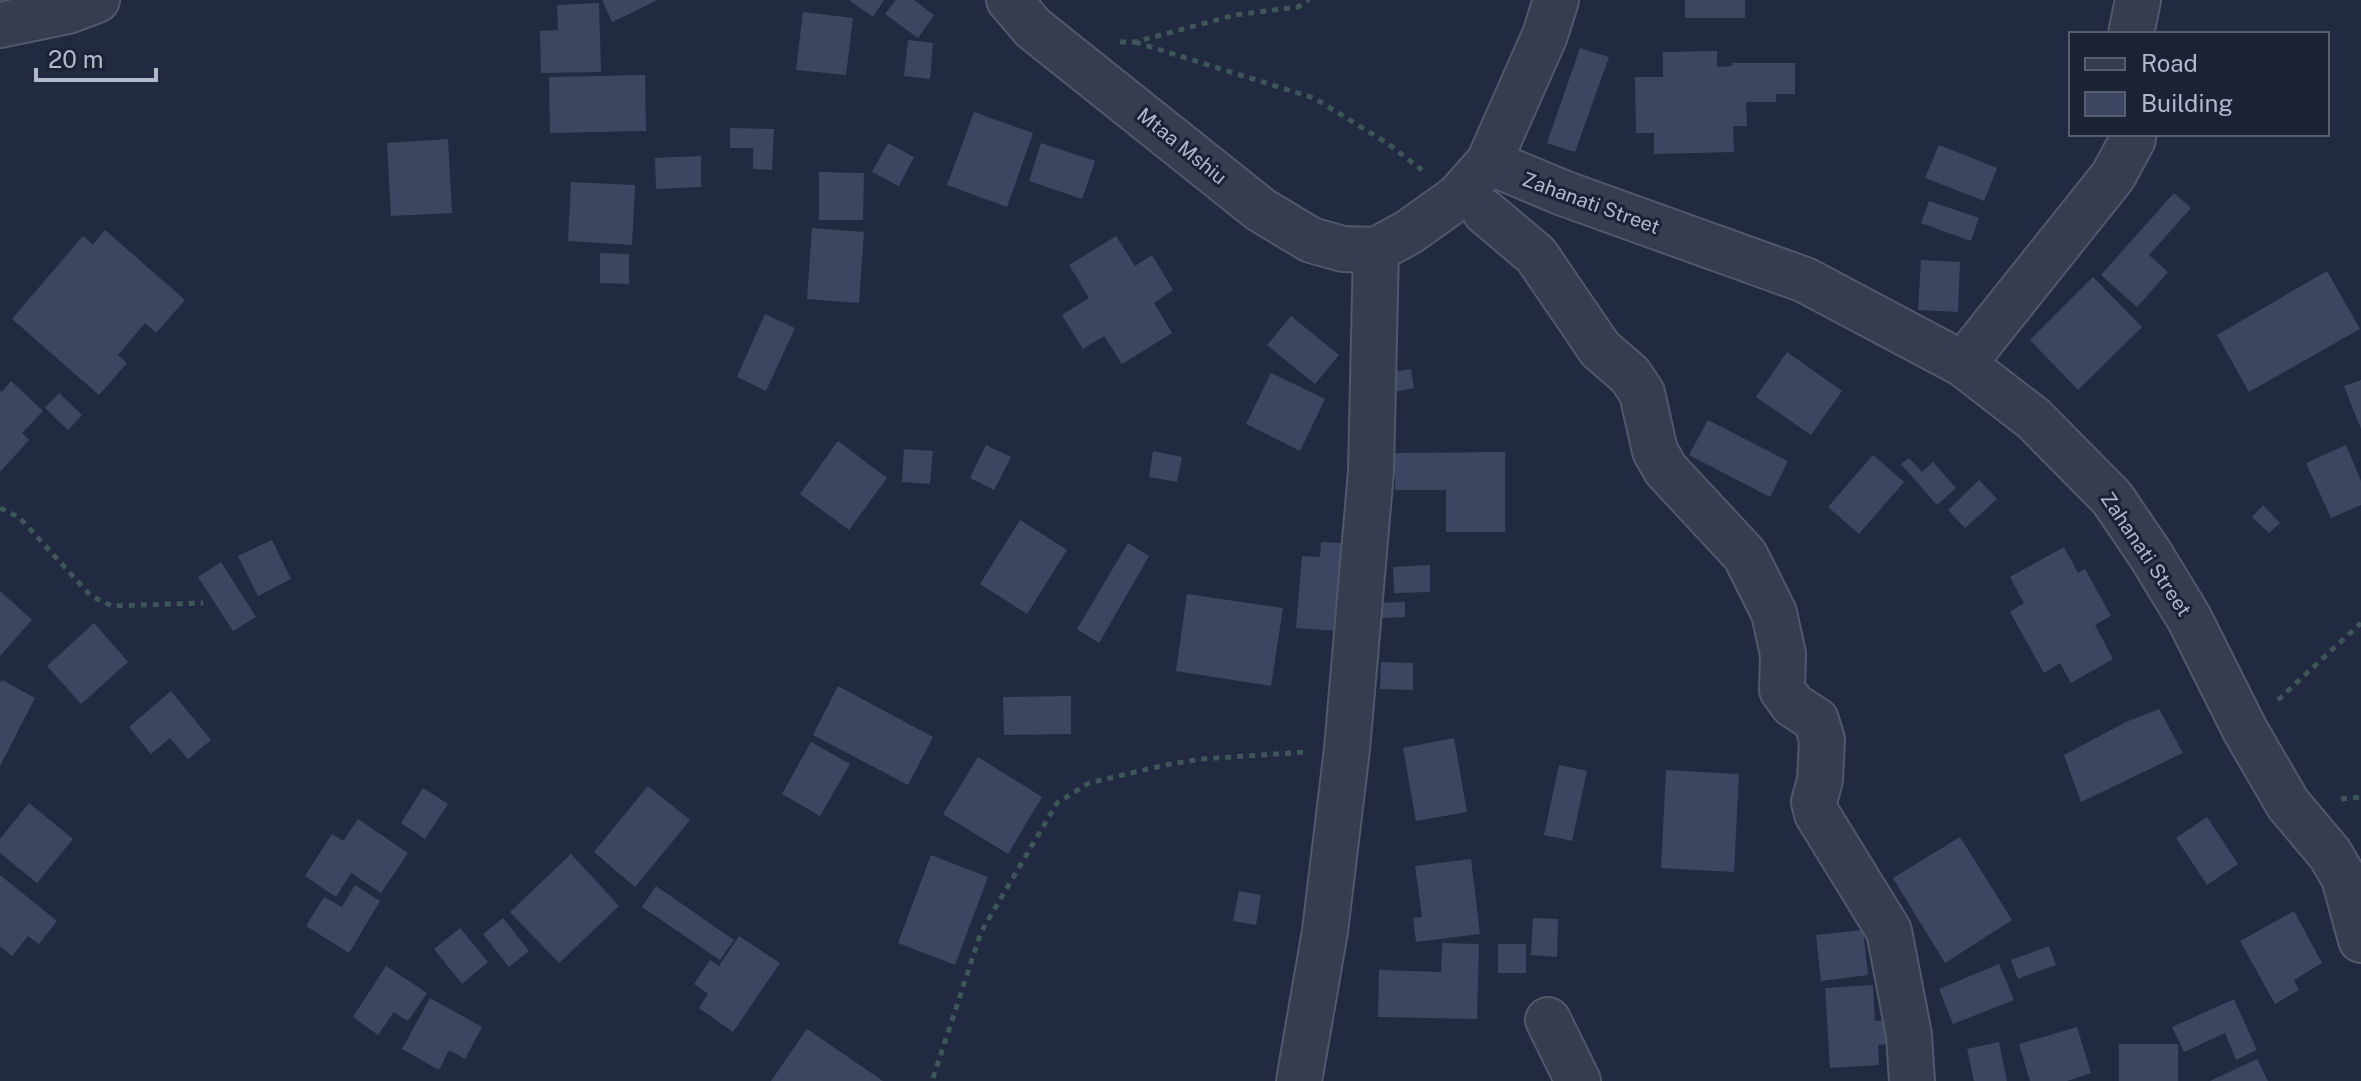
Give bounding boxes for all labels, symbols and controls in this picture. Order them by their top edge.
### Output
scale bar [36,32,156,82]
legend [2069,32,2329,136]
text: 20 m [48,45,104,73]
text: Road [2141,49,2198,77]
text: Building [2141,89,2233,117]
street label: Mtaa Mshiu [1132,103,1232,189]
street label: Zahanati Street [1519,167,1663,239]
street label: Zahanati Street [2096,487,2196,621]

